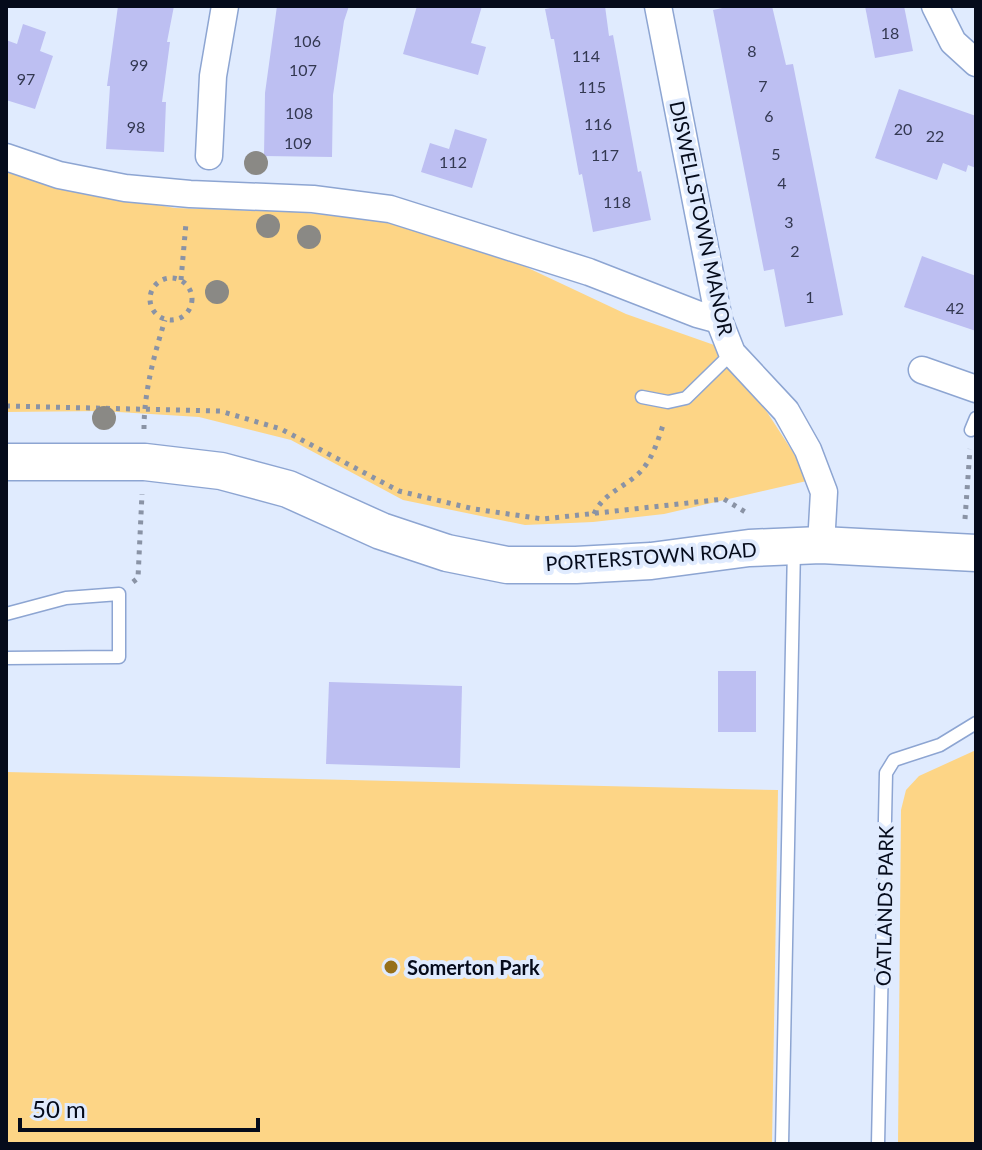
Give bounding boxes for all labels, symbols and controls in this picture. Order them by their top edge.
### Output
house number: 18 [881,23,899,42]
house number: 106 [293,31,321,50]
house number: 8 [747,41,757,60]
house number: 114 [572,46,600,65]
house number: 99 [130,55,148,74]
house number: 107 [289,60,317,79]
house number: 97 [17,69,35,88]
house number: 7 [758,76,768,95]
house number: 115 [578,77,606,96]
street label: DISWELLSTOWN MANOR [665,98,739,338]
house number: 108 [285,103,313,122]
house number: 6 [764,106,774,125]
house number: 116 [584,114,612,133]
house number: 98 [127,117,145,136]
house number: 20 [894,119,912,138]
house number: 22 [926,126,944,145]
house number: 109 [284,133,312,152]
house number: 5 [771,144,781,163]
house number: 117 [591,145,619,164]
house number: 112 [439,152,467,171]
house number: 4 [777,173,787,192]
house number: 118 [603,192,631,211]
house number: 3 [784,212,794,231]
house number: 2 [790,241,800,260]
house number: 1 [805,287,815,306]
house number: 42 [946,298,964,317]
street label: PORTERSTOWN ROAD [545,537,757,575]
street label: OATLANDS PARK [871,825,897,986]
place label: Somerton Park [407,955,540,979]
marker: Somerton Park [382,958,400,976]
scale bar [20,1082,258,1132]
text: 50 m [32,1094,86,1123]

